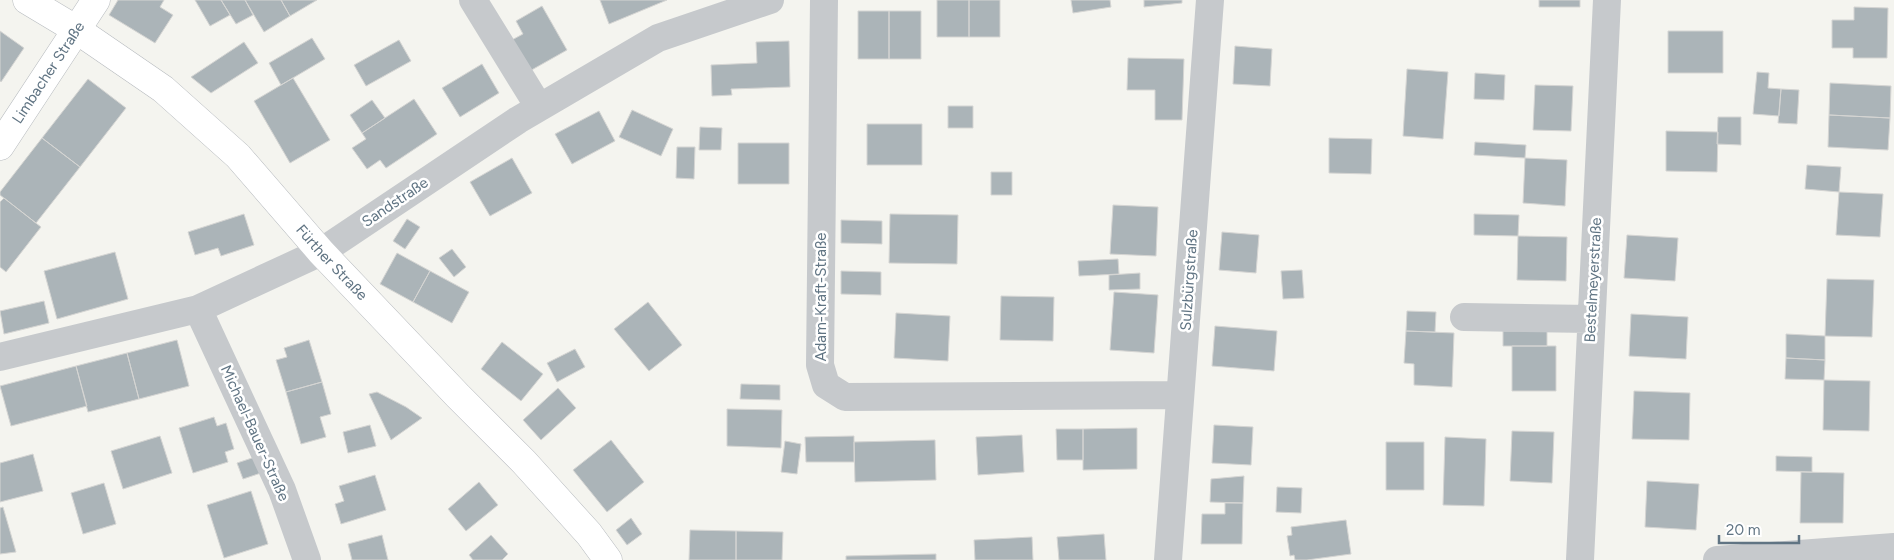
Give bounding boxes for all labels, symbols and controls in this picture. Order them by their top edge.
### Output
street label: Limbacher Straße [8,18,88,127]
street label: Sandstraße [358,173,432,231]
street label: Bestelmeyerstraße [1581,217,1605,343]
street label: Fürther Straße [292,221,371,304]
street label: Sulzbürgstraße [1176,229,1202,331]
street label: Adam-Kraft-Straße [812,232,830,362]
street label: Michael-Bauer-Straße [217,362,293,504]
scale bar [1719,512,1799,544]
text: 20 m [1726,521,1760,539]

